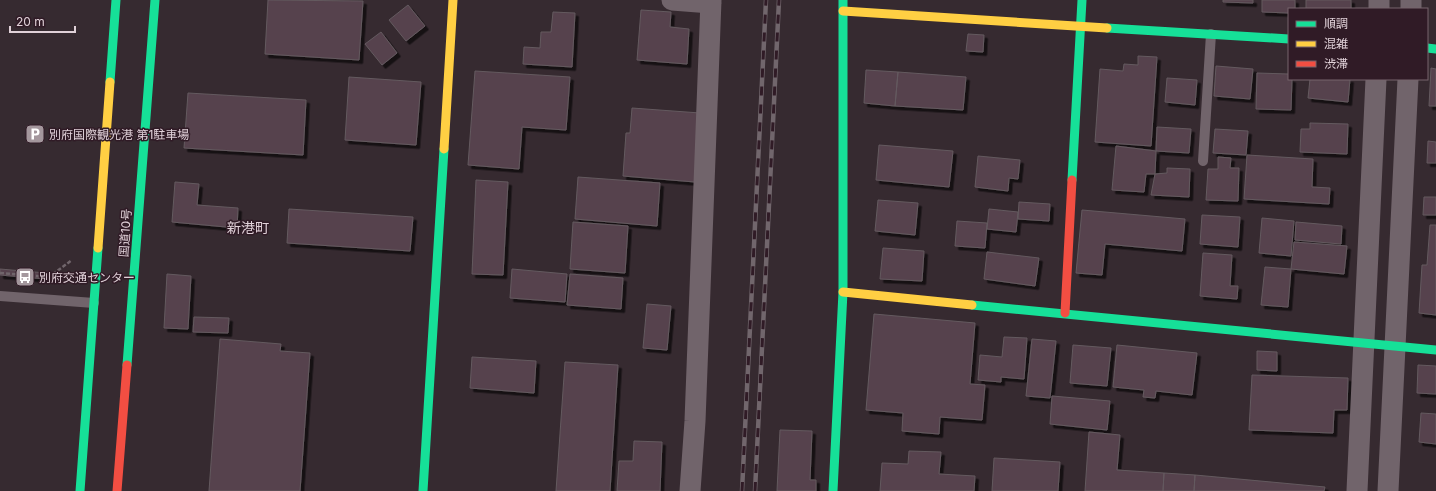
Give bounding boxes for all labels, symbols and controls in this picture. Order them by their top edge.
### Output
scale bar [10,8,75,34]
legend [1288,8,1428,80]
text: 20 m [16,14,45,29]
text: 順調 [1324,16,1348,31]
text: 混雑 [1324,36,1348,51]
text: 渋滞 [1324,56,1348,71]
parking icon: 別府国際観光港 第1駐車場 [24,123,46,145]
place label: 別府国際観光港 第1駐車場 [49,127,189,142]
street label: 国道10号 [116,208,134,258]
district label: 新港町 [227,219,269,236]
bus stop icon: 別府交通センター [14,266,36,288]
place label: 別府交通センター [39,270,135,285]

